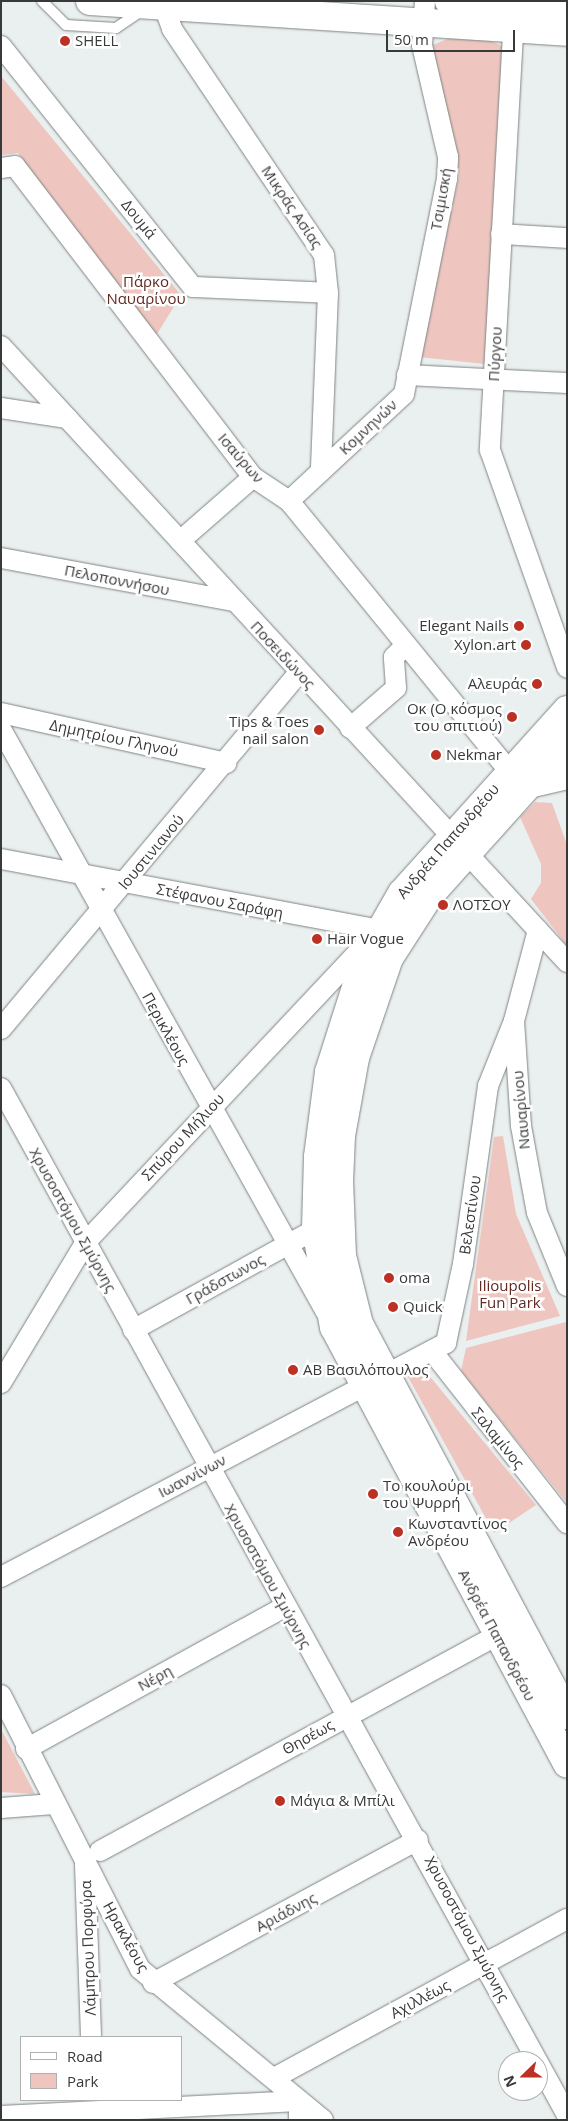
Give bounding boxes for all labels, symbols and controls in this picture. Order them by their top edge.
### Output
scale bar [388,20,517,52]
text: 50 m [394,29,429,49]
place label: SHELL [75,32,118,50]
marker: SHELL [59,35,71,47]
street label: Μικράς Ασίας [258,162,326,252]
street label: Τσιμισκή [427,166,455,232]
street label: Δουμά [118,196,160,242]
park label: Πάρκο Ναυαρίνου [106,272,186,307]
street label: Πύργου [485,326,505,382]
street label: Κομνηνών [335,396,401,458]
street label: Ισαύρων [214,429,268,487]
street label: Πελοποννήσου [63,561,171,599]
street label: Ποσειδώνος [247,617,319,693]
place label: Elegant Nails [419,617,509,635]
marker: Elegant Nails [513,620,525,632]
place label: Xylon.art [454,636,516,654]
marker: Xylon.art [520,639,532,651]
place label: Αλευράς [468,675,527,693]
marker: Αλευράς [531,678,543,690]
place label: Οκ (Ο κόσμος του σπιτιού) [407,699,502,734]
marker: Οκ (Ο κόσμος του σπιτιού) [506,711,518,723]
place label: Tips & Toes nail salon [229,712,309,747]
street label: Δημητρίου Γληνού [48,716,180,760]
marker: Tips & Toes nail salon [313,724,325,736]
place label: Nekmar [446,746,502,764]
marker: Nekmar [430,749,442,761]
street label: Ανδρέα Παπανδρέου [393,780,503,902]
street label: Ιουστινιανού [114,811,188,893]
street label: Στέφανου Σαράφη [155,880,285,922]
place label: ΛΟΤΣΟΥ [453,896,511,914]
marker: ΛΟΤΣΟΥ [437,899,449,911]
place label: Hair Vogue [327,930,404,948]
marker: Hair Vogue [311,933,323,945]
street label: Περικλέους [139,989,193,1069]
street label: Ναυαρίνου [509,1070,533,1150]
street label: Σπύρου Μήλιου [138,1090,228,1184]
street label: Χρυσοστόμου Σμύρνης [26,1145,120,1295]
street label: Βελεστίνου [456,1174,484,1256]
street label: Γράδστωνος [182,1250,268,1308]
place label: oma [399,1269,430,1287]
marker: oma [383,1272,395,1284]
park label: Ilioupolis Fun Park [479,1276,541,1311]
place label: Quick [403,1298,443,1316]
marker: Quick [387,1301,399,1313]
place label: ΑΒ Βασιλόπουλος [303,1361,428,1379]
marker: ΑΒ Βασιλόπουλος [287,1364,299,1376]
street label: Σαλαμίνος [468,1404,528,1472]
street label: Ιωαννίνων [155,1451,229,1501]
place label: Το κουλούρι του Ψυρρή [383,1476,471,1511]
marker: Το κουλούρι του Ψυρρή [367,1488,379,1500]
street label: Χρυσοστόμου Σμύρνης [221,1501,315,1651]
place label: Κωνσταντίνος Ανδρέου [408,1514,507,1549]
marker: Κωνσταντίνος Ανδρέου [392,1526,404,1538]
street label: Ανδρέα Παπανδρέου [455,1566,539,1704]
street label: Νέρη [135,1661,175,1695]
street label: Θησέως [279,1716,337,1758]
place label: Μάγια & Μπίλι [290,1792,395,1810]
marker: Μάγια & Μπίλι [274,1795,286,1807]
street label: Χρυσοστόμου Σμύρνης [421,1853,513,2005]
street label: Λάμπρου Πορφύρα [77,1880,99,2016]
street label: Αριάδνης [253,1888,319,1936]
street label: Ηρακλέους [99,1899,153,1975]
street label: Αχιλλέως [387,1976,453,2022]
legend [20,2036,182,2101]
text: Road [67,2046,103,2066]
north arrow [498,2051,548,2101]
text: Park [67,2071,98,2091]
text: N [499,2073,521,2090]

